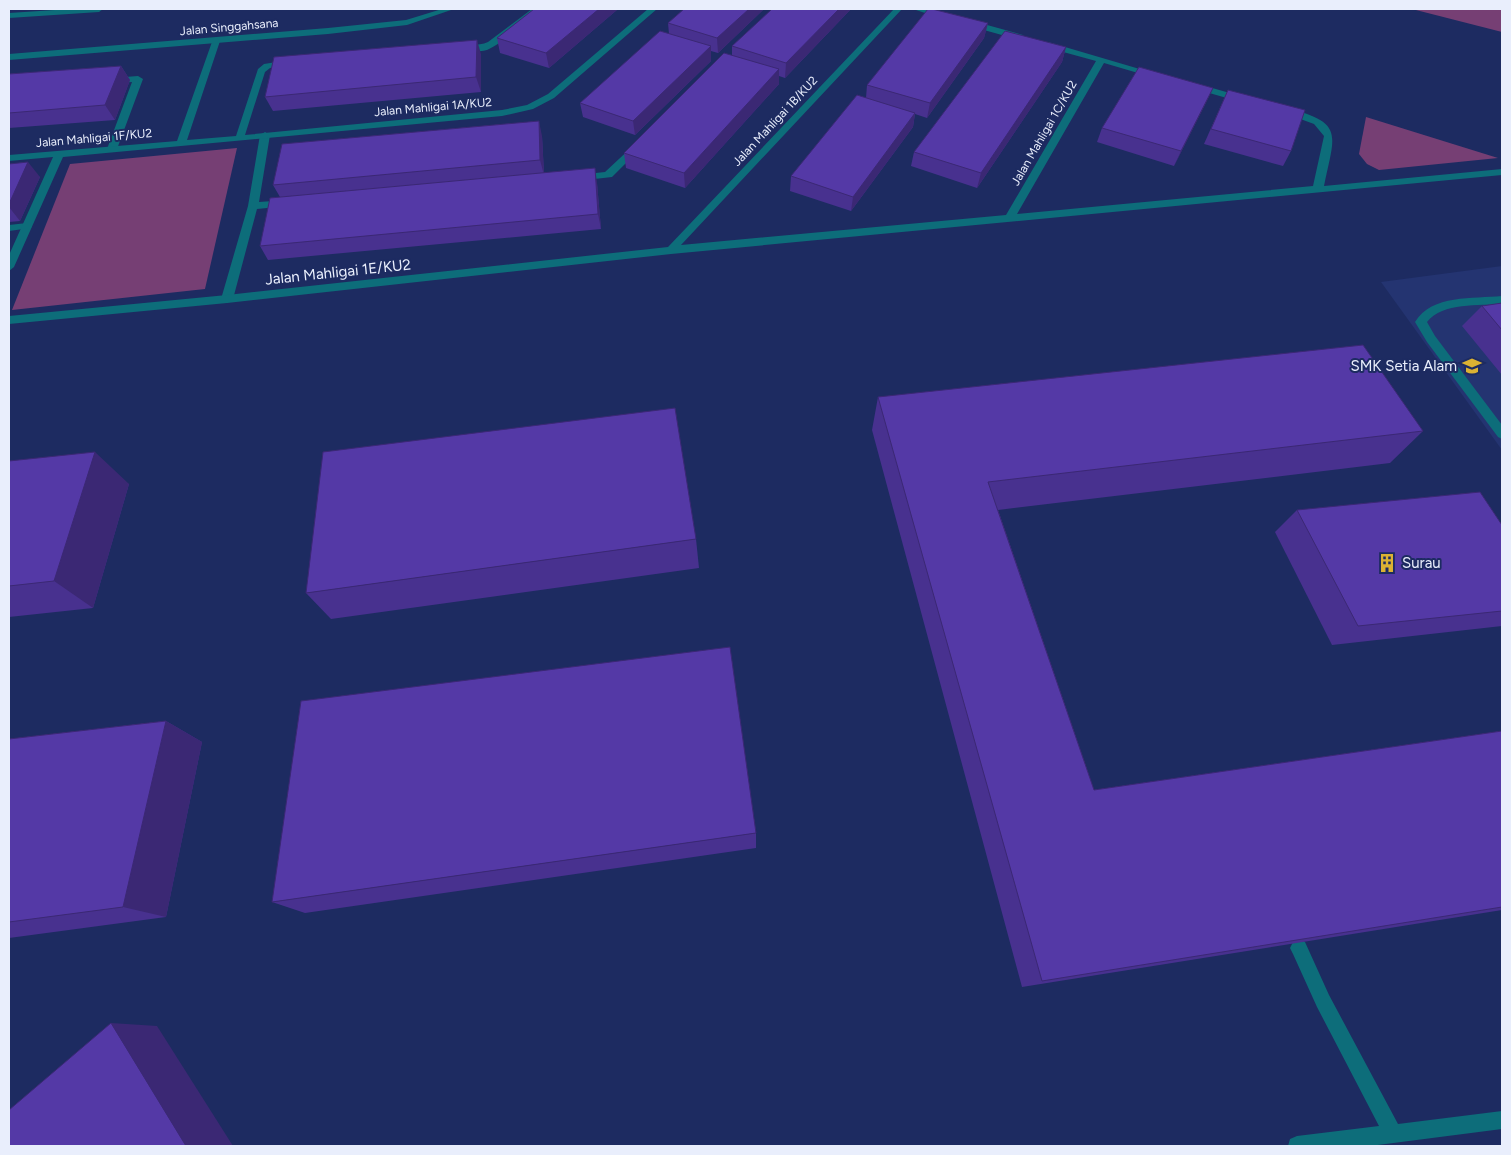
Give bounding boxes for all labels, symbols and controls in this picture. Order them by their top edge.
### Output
street label: Jalan Singgahsana [179,16,279,38]
street label: Jalan Mahligai 1B/KU2 [730,73,820,169]
street label: Jalan Mahligai 1C/KU2 [1008,78,1080,188]
street label: Jalan Mahligai 1A/KU2 [373,95,493,119]
street label: Jalan Mahligai 1F/KU2 [35,126,153,150]
street label: Jalan Mahligai 1E/KU2 [264,255,412,289]
school or university icon: SMK Setia Alam [1461,355,1483,377]
place label: SMK Setia Alam [1350,357,1457,375]
building icon: Surau [1376,552,1398,574]
place label: Surau [1402,554,1441,572]

